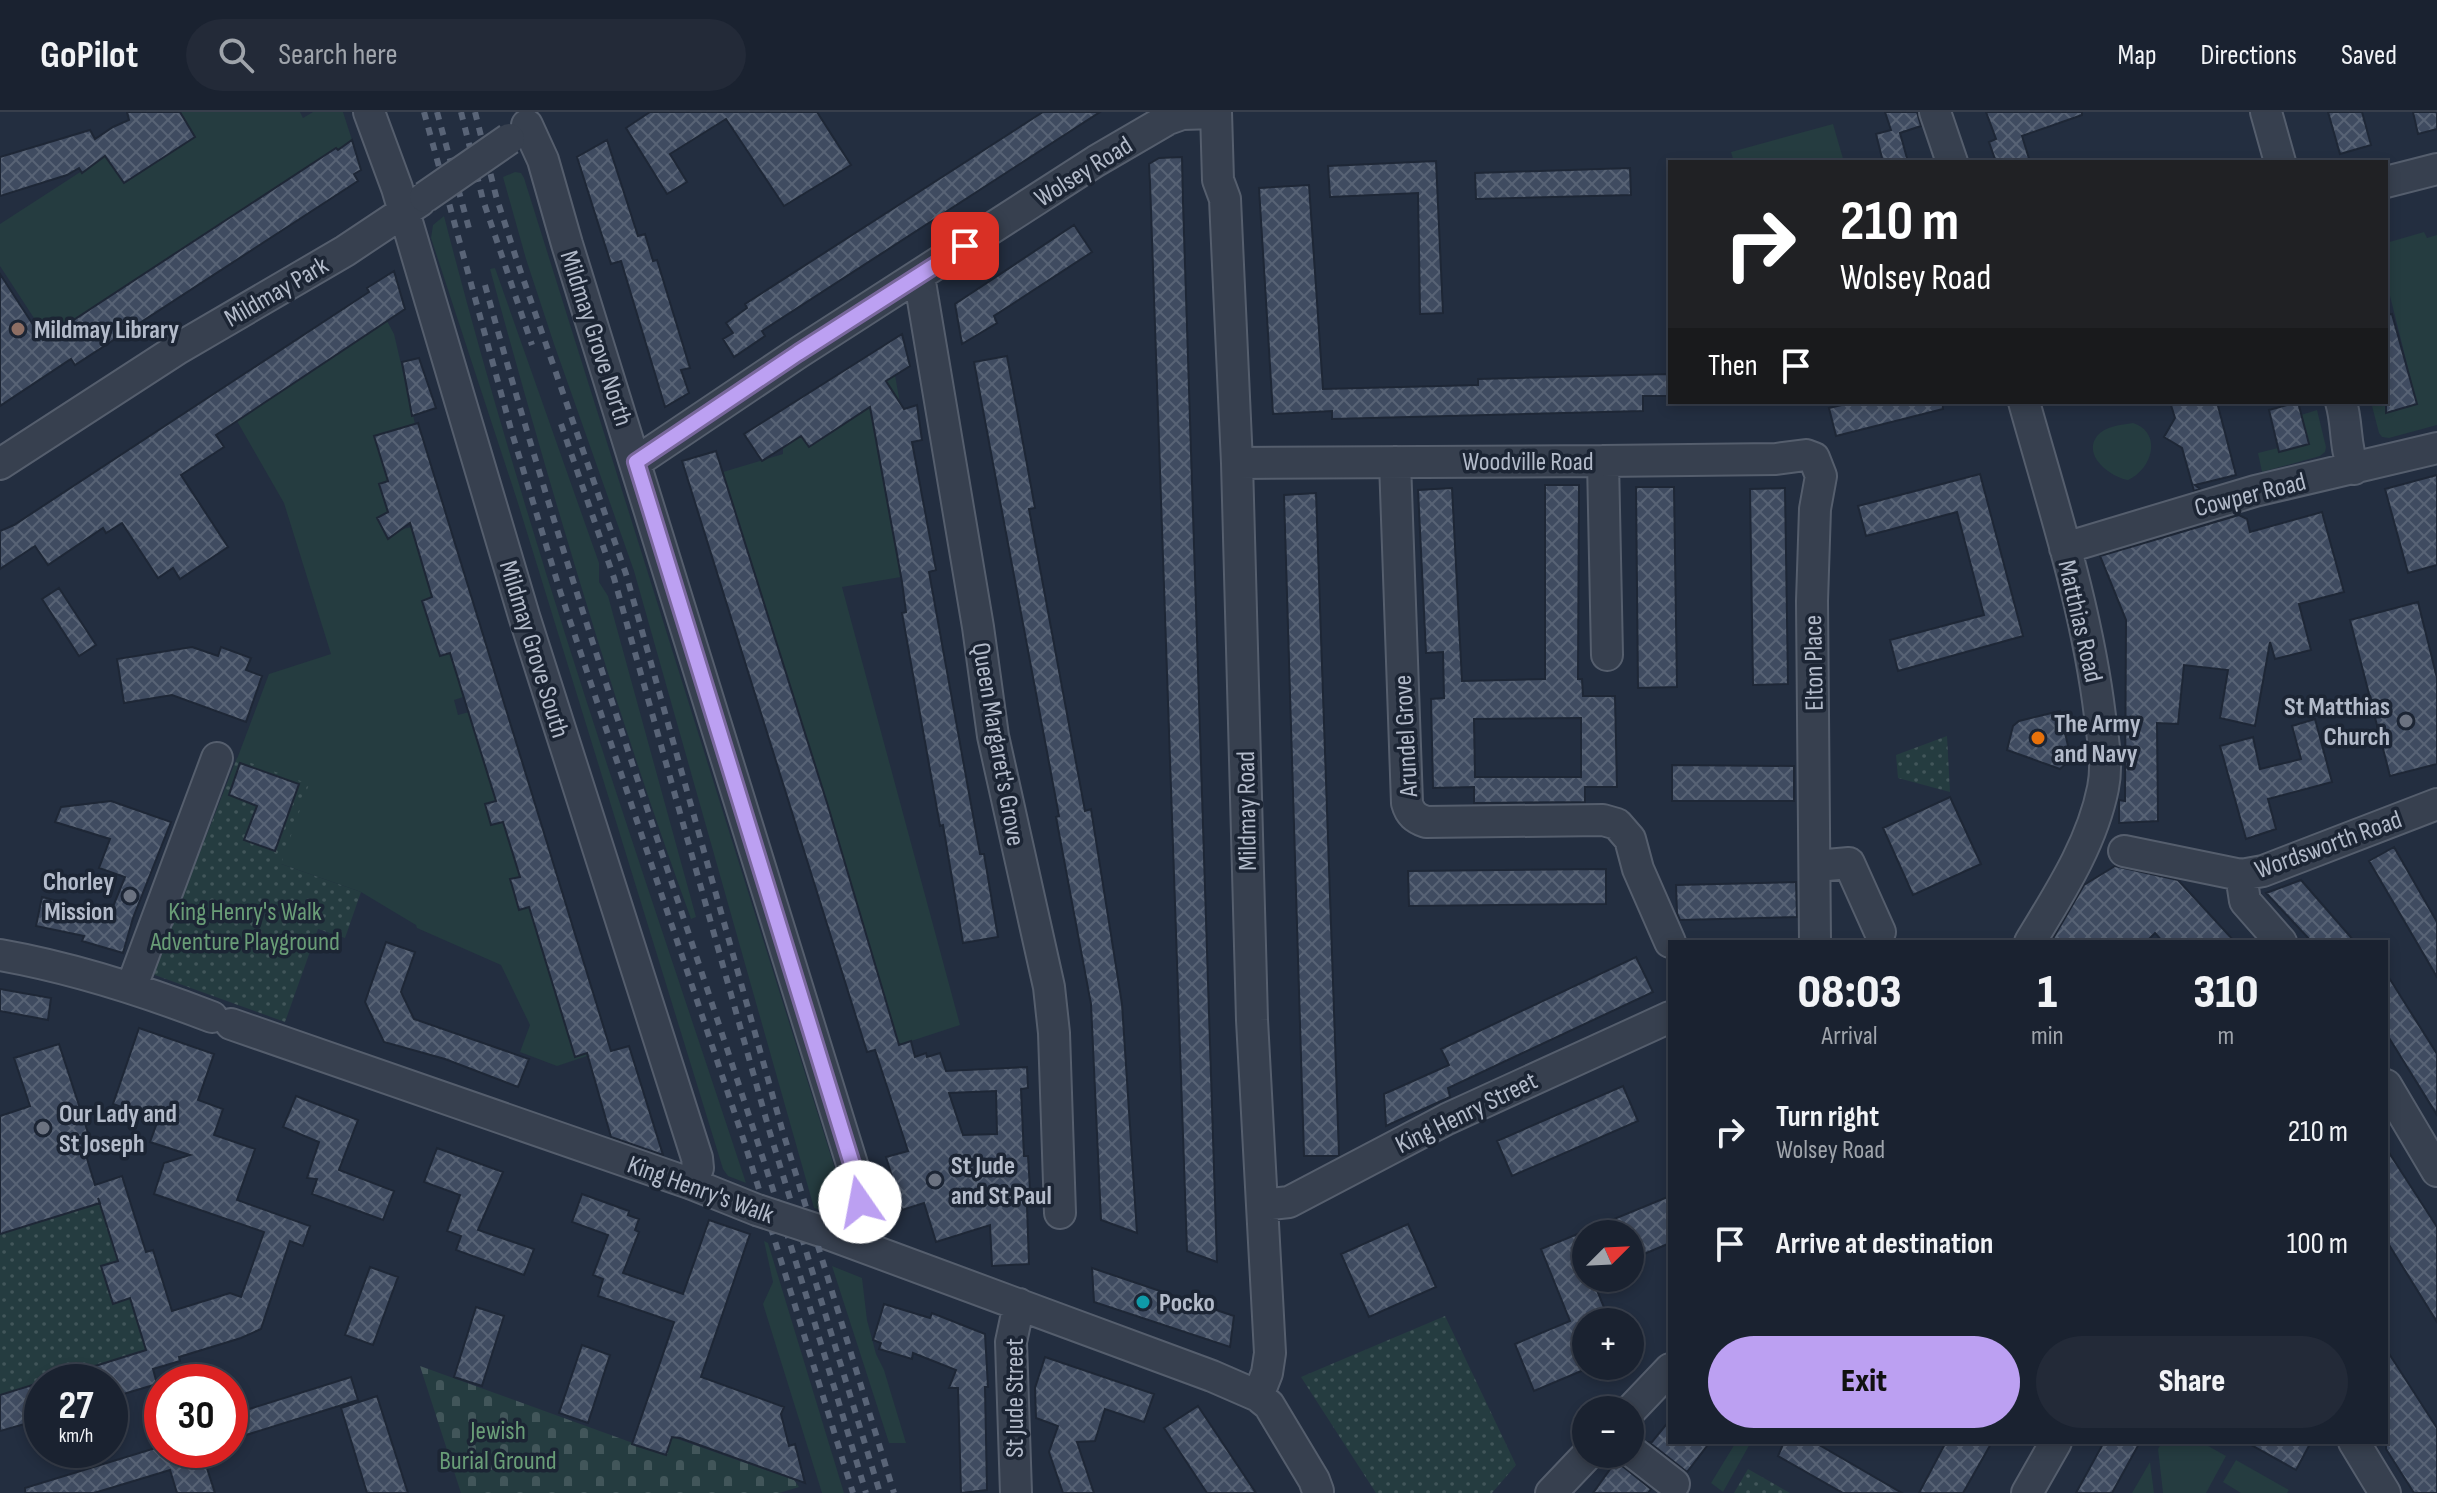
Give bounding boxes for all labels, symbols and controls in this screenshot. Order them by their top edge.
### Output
search box [186,19,746,91]
text: GoPilot [40,33,138,78]
icon: search [214,33,258,77]
text: Search here [278,37,398,73]
text: Map [2118,39,2157,72]
text: Directions [2201,39,2297,72]
text: Saved [2341,39,2397,72]
street label: Wolsey Road [1029,130,1138,214]
text: 210 m [1840,189,1959,256]
icon: right [1708,192,1812,296]
pin [931,212,999,280]
icon: arrive [943,224,987,268]
street label: Mildmay Grove North [553,247,639,430]
street label: Mildmay Park [219,250,334,334]
text: Wolsey Road [1840,257,1991,300]
place label: Mildmay Library [34,315,179,346]
marker: Mildmay Library [9,320,27,338]
icon: arrive [1774,344,1818,388]
text: Then [1708,348,1758,384]
street label: Woodville Road [1462,447,1594,478]
street label: Cowper Road [2191,467,2309,524]
street label: Mildmay Grove South [492,557,575,742]
street label: Matthias Road [2050,557,2109,685]
street label: Elton Place [1798,615,1831,711]
street label: Queen Margaret's Grove [964,640,1031,848]
street label: Arundel Grove [1388,674,1425,799]
place label: St Matthias Church [2284,692,2390,753]
place label: The Army and Navy [2054,709,2141,770]
marker: St Matthias Church [2397,712,2415,730]
marker: The Army and Navy [2029,729,2047,747]
street label: Mildmay Road [1231,751,1264,871]
street label: Wordsworth Road [2251,804,2406,886]
place label: Chorley Mission [43,867,114,928]
marker: Chorley Mission [121,887,139,905]
park label: King Henry's Walk Adventure Playground [149,897,340,958]
text: 08:03 [1797,964,1902,1021]
text: 1 [2038,964,2057,1021]
text: 310 [2193,964,2259,1021]
text: Arrival [1822,1021,1877,1052]
text: min [2031,1021,2064,1052]
text: m [2217,1021,2234,1052]
street label: King Henry Street [1391,1066,1543,1161]
place label: Our Lady and St Joseph [59,1099,177,1160]
text: Turn right [1776,1099,1879,1135]
icon: right [1708,1110,1752,1154]
text: 210 m [2288,1114,2348,1150]
marker: Our Lady and St Joseph [34,1119,52,1137]
text: Wolsey Road [1776,1135,1885,1166]
street label: King Henry's Walk [623,1150,778,1231]
place label: St Jude and St Paul [951,1151,1052,1212]
position arrow [818,1160,902,1244]
marker: St Jude and St Paul [926,1171,944,1189]
north arrow [1572,1220,1644,1292]
map controls [1572,1220,1644,1468]
icon: arrive [1708,1222,1752,1266]
text: Arrive at destination [1776,1226,1993,1262]
text: 100 m [2287,1226,2348,1262]
place label: Pocko [1159,1288,1215,1319]
marker: Pocko [1134,1293,1152,1311]
button: + [1572,1308,1644,1380]
button: Exit [1708,1336,2020,1428]
button: Share [2036,1336,2348,1428]
street label: St Jude Street [1000,1338,1031,1458]
speed limit sign: 30 [144,1364,248,1468]
text: 27 [59,1382,93,1430]
button: − [1572,1396,1644,1468]
park label: Jewish Burial Ground [439,1416,557,1477]
text: km/h [59,1424,93,1448]

